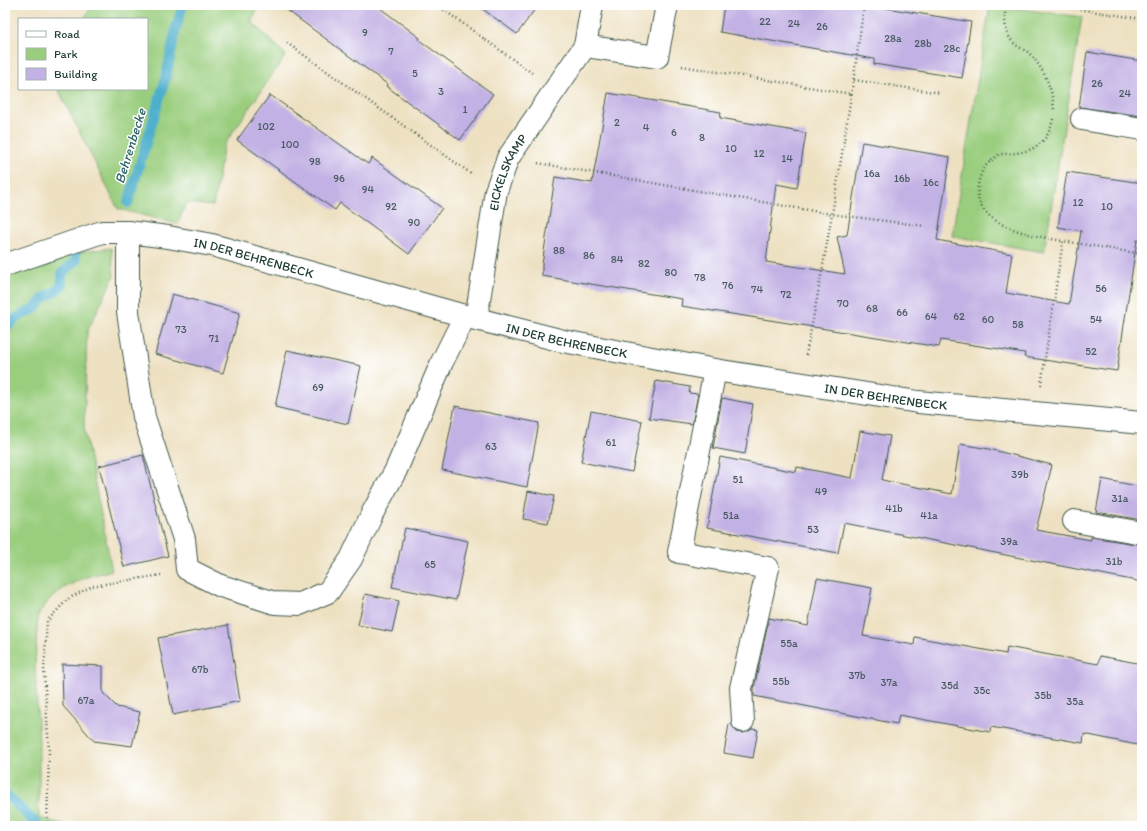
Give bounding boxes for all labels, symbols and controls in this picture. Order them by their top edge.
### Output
house number: 22 [759,15,771,28]
house number: 24 [788,17,801,30]
legend [18,18,148,90]
house number: 26 [816,20,828,33]
house number: 9 [362,26,368,39]
text: Road [54,27,80,41]
house number: 28a [884,32,902,45]
house number: 28b [914,37,932,50]
house number: 28c [944,42,960,55]
house number: 7 [388,45,394,58]
text: Park [54,47,78,61]
text: Building [54,67,98,81]
house number: 5 [412,67,418,80]
house number: 26 [1091,77,1103,90]
house number: 3 [438,85,444,98]
house number: 24 [1119,87,1132,100]
house number: 1 [462,103,468,116]
water label: Behrenbecke [111,105,150,186]
house number: 2 [614,116,620,129]
house number: 102 [257,120,275,133]
house number: 4 [643,121,650,134]
house number: 6 [671,126,677,139]
street label: EICKELSKAMP [486,131,530,212]
house number: 8 [699,131,705,144]
house number: 100 [281,138,300,151]
house number: 10 [725,142,737,155]
house number: 12 [754,147,765,160]
house number: 14 [781,152,793,165]
house number: 98 [309,155,321,168]
house number: 16a [864,167,881,180]
house number: 96 [333,172,345,185]
house number: 16b [894,172,911,185]
house number: 16c [923,176,939,189]
house number: 94 [362,183,375,196]
house number: 12 [1073,196,1084,209]
house number: 92 [385,200,397,213]
house number: 10 [1101,200,1113,213]
house number: 90 [408,216,420,229]
street label: IN DER BEHRENBECK [192,235,316,281]
house number: 88 [553,244,565,257]
house number: 86 [583,249,595,262]
house number: 84 [611,253,624,266]
house number: 82 [638,257,650,270]
house number: 80 [665,266,678,279]
house number: 78 [694,271,706,284]
house number: 76 [722,279,734,292]
house number: 56 [1095,282,1107,295]
house number: 74 [751,283,763,296]
house number: 72 [780,288,792,301]
house number: 70 [837,297,849,310]
house number: 68 [866,302,878,315]
house number: 66 [896,306,908,319]
house number: 64 [925,310,938,323]
house number: 62 [953,310,965,323]
house number: 60 [982,313,995,326]
house number: 54 [1090,313,1103,326]
house number: 58 [1012,318,1024,331]
street label: IN DER BEHRENBECK [505,320,629,361]
house number: 73 [175,323,187,336]
house number: 71 [209,332,219,345]
house number: 52 [1085,345,1097,358]
street label: IN DER BEHRENBECK [823,380,948,413]
house number: 69 [312,381,324,394]
house number: 61 [606,436,616,449]
house number: 63 [485,440,497,453]
house number: 39b [1011,468,1029,481]
house number: 51 [733,473,743,486]
house number: 49 [815,485,827,498]
house number: 31a [1112,492,1129,505]
house number: 41b [885,502,903,515]
house number: 51a [723,509,740,522]
house number: 41a [920,509,938,522]
house number: 53 [807,523,819,536]
house number: 39a [1000,535,1018,548]
house number: 31b [1106,555,1123,568]
house number: 65 [424,558,436,571]
house number: 55a [780,637,798,650]
house number: 67b [192,663,209,676]
house number: 37b [848,669,866,682]
house number: 55b [772,675,790,688]
house number: 37a [880,676,898,689]
house number: 35d [941,679,959,692]
house number: 35c [974,684,990,697]
house number: 35b [1034,689,1052,702]
house number: 67a [77,694,95,707]
house number: 35a [1066,695,1084,708]

